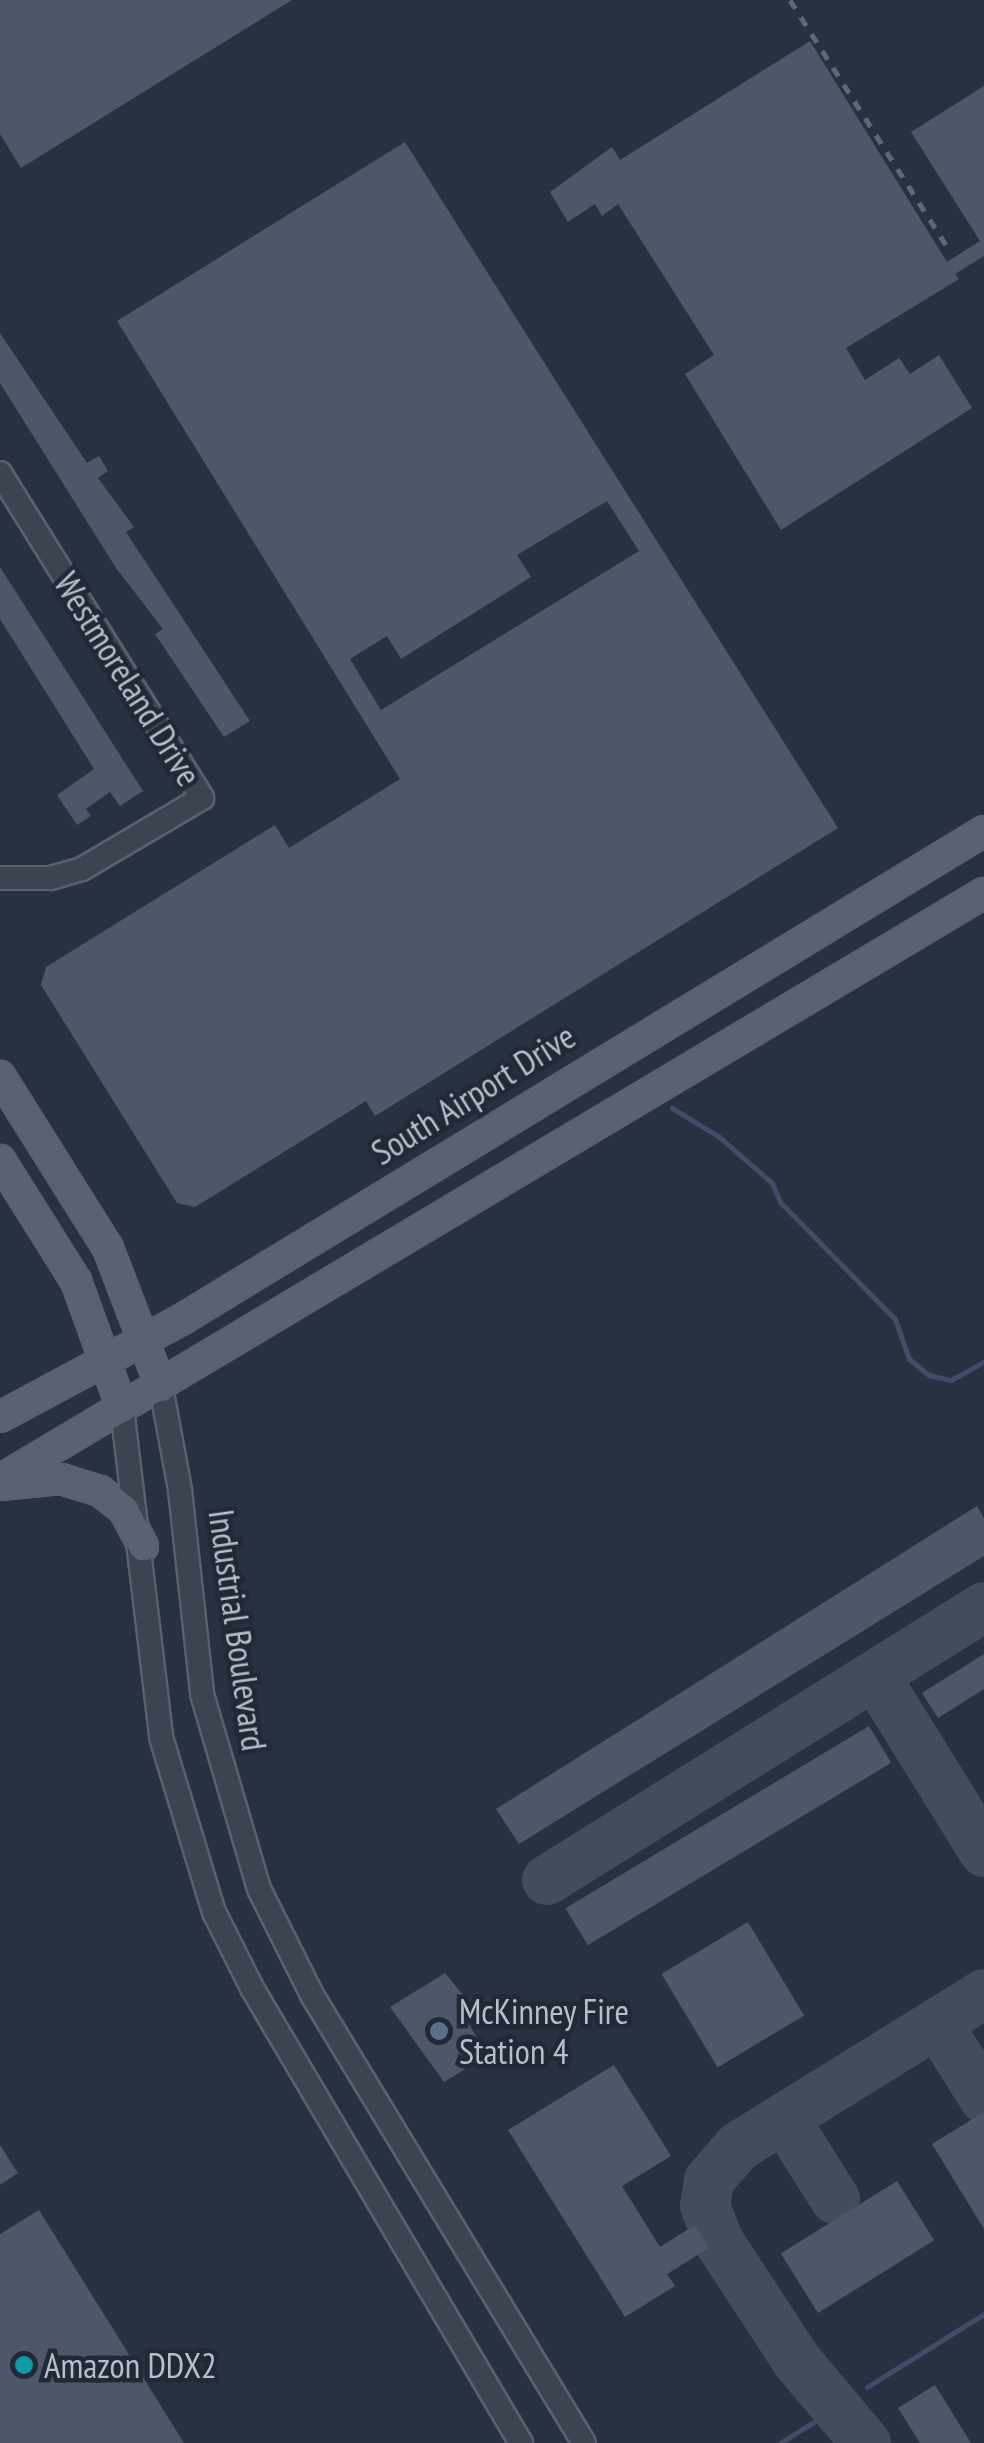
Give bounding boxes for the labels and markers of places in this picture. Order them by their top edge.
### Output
place label: McKinney Fire Station 4 [459,1990,630,2072]
marker: McKinney Fire Station 4 [428,2020,450,2042]
place label: Amazon DDX2 [44,2344,217,2386]
marker: Amazon DDX2 [13,2354,35,2376]

